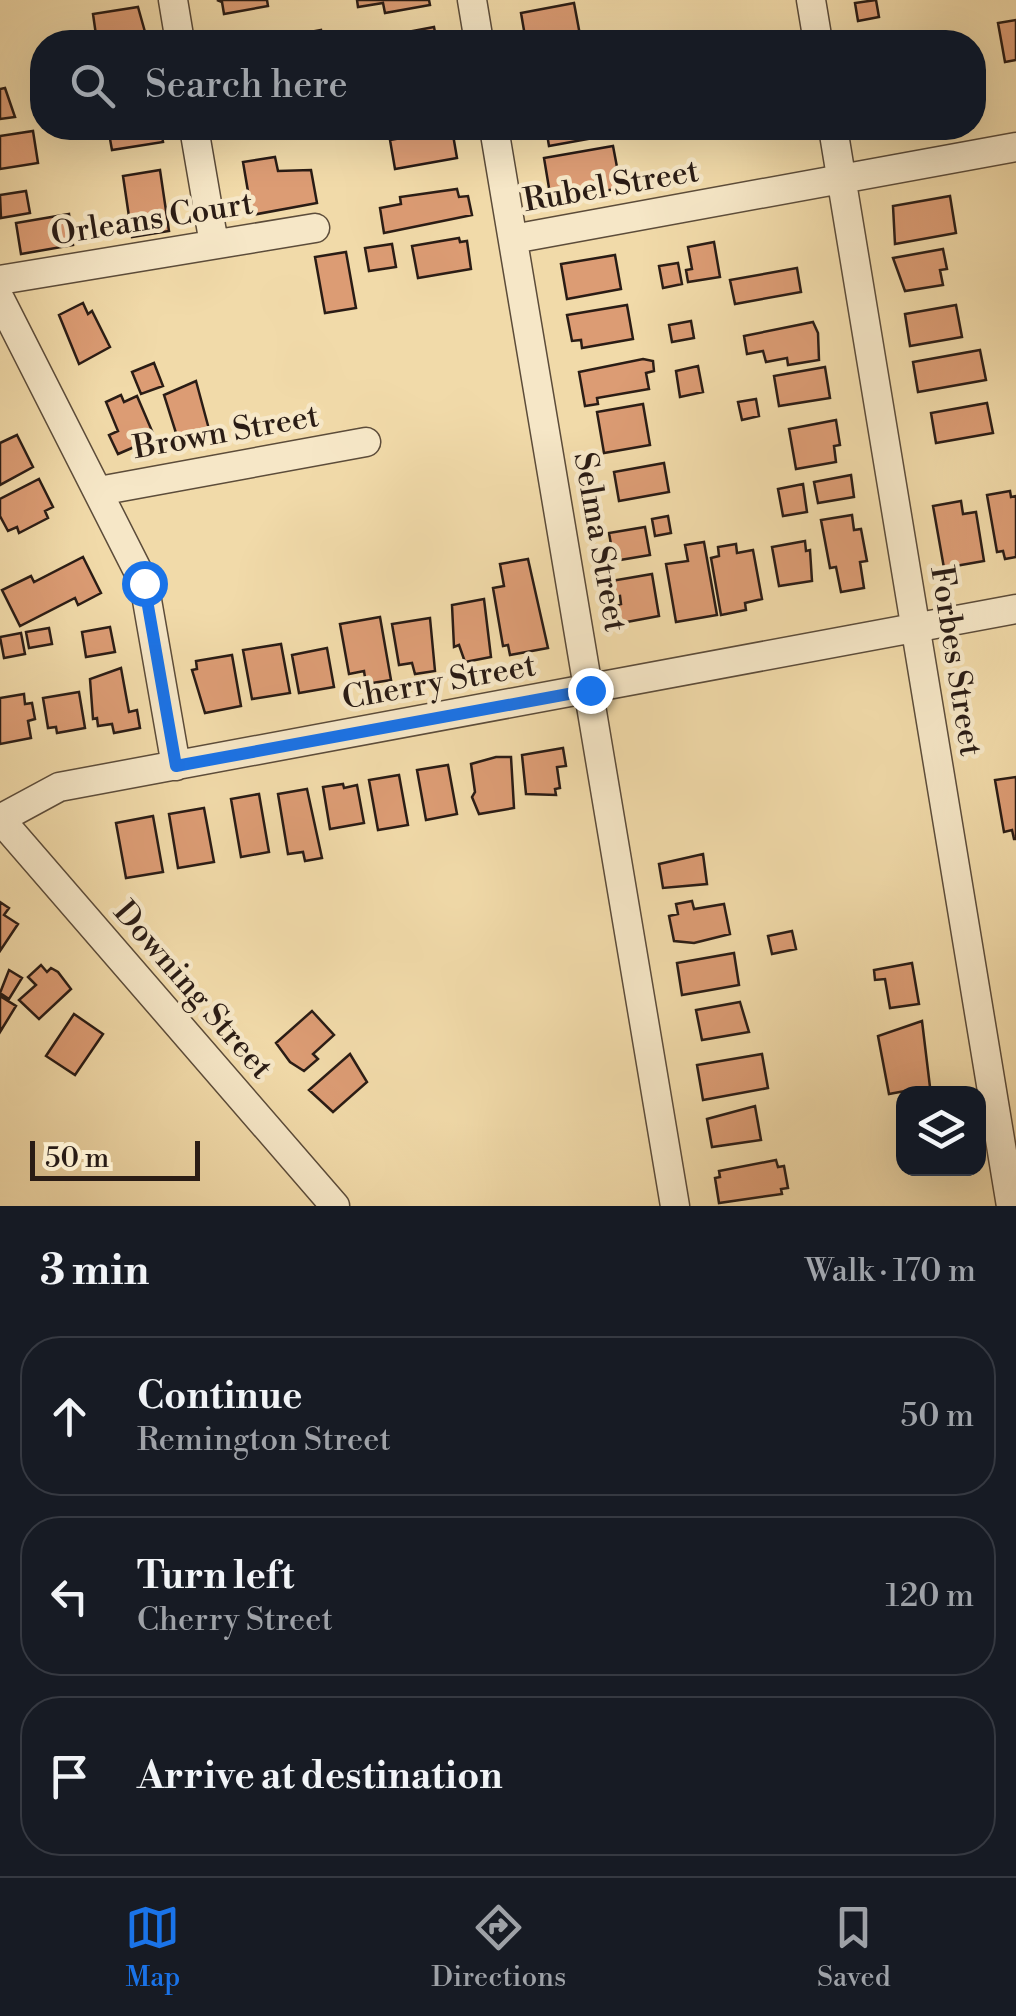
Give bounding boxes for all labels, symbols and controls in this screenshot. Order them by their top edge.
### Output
search box [30,30,986,140]
icon: search [65,58,120,113]
text: Search here [145,62,348,109]
street label: Rubel Street [520,151,702,221]
street label: Orleans Court [48,183,256,255]
street label: Brown Street [129,396,322,468]
street label: Selma Street [565,449,635,635]
route start [122,561,168,607]
street label: Forbes Street [921,563,991,759]
street label: Cherry Street [339,645,539,719]
route end [568,668,614,714]
street label: Downing Street [105,893,281,1087]
map controls [896,1086,986,1176]
button: layers [896,1086,986,1176]
scale bar [30,1136,200,1180]
text: 50 m [45,1141,109,1176]
text: 3 min [40,1245,149,1298]
text: Walk · 170 m [805,1251,976,1291]
text: Continue [137,1373,302,1420]
icon: ahead [42,1389,97,1444]
text: 50 m [901,1396,974,1436]
text: Remington Street [137,1420,391,1460]
text: Turn left [137,1553,294,1600]
icon: left [42,1569,97,1624]
text: 120 m [885,1576,974,1616]
text: Cherry Street [137,1600,333,1640]
icon: arrive [42,1749,97,1804]
text: Arrive at destination [137,1753,503,1800]
tab: Map [125,1900,180,1995]
tab: Directions [431,1900,566,1995]
tab: Saved [817,1900,891,1995]

